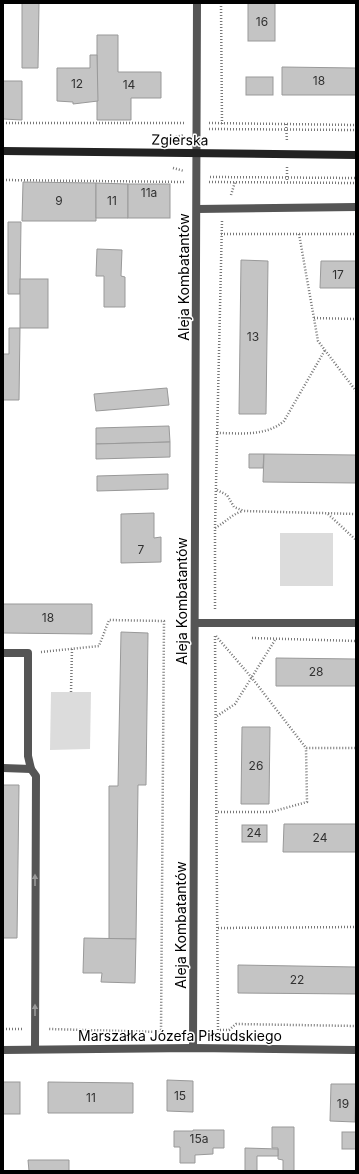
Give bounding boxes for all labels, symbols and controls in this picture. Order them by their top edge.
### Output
house number: 16 [256,14,268,29]
house number: 18 [313,73,325,88]
house number: 12 [71,76,83,91]
house number: 14 [123,77,136,92]
street label: Zgierska [151,131,209,148]
house number: 11a [141,185,157,200]
house number: 9 [55,193,63,208]
house number: 11 [107,193,117,208]
street label: Aleja Kombatantów [175,213,192,341]
house number: 17 [332,267,344,282]
house number: 13 [247,329,259,344]
street label: Aleja Kombatantów [173,537,190,665]
house number: 7 [138,542,145,557]
house number: 18 [42,610,54,625]
house number: 28 [309,664,323,679]
house number: 26 [249,758,263,773]
house number: 24 [247,825,262,840]
house number: 24 [313,830,328,845]
street label: Aleja Kombatantów [172,861,189,989]
one-way arrow [32,873,38,886]
house number: 22 [290,972,304,987]
one-way arrow [32,1003,38,1016]
street label: Marszałka Józefa Piłsudskiego [78,1027,282,1044]
house number: 15 [174,1088,186,1103]
house number: 11 [86,1090,96,1105]
house number: 19 [337,1096,349,1111]
house number: 15a [190,1131,208,1146]

